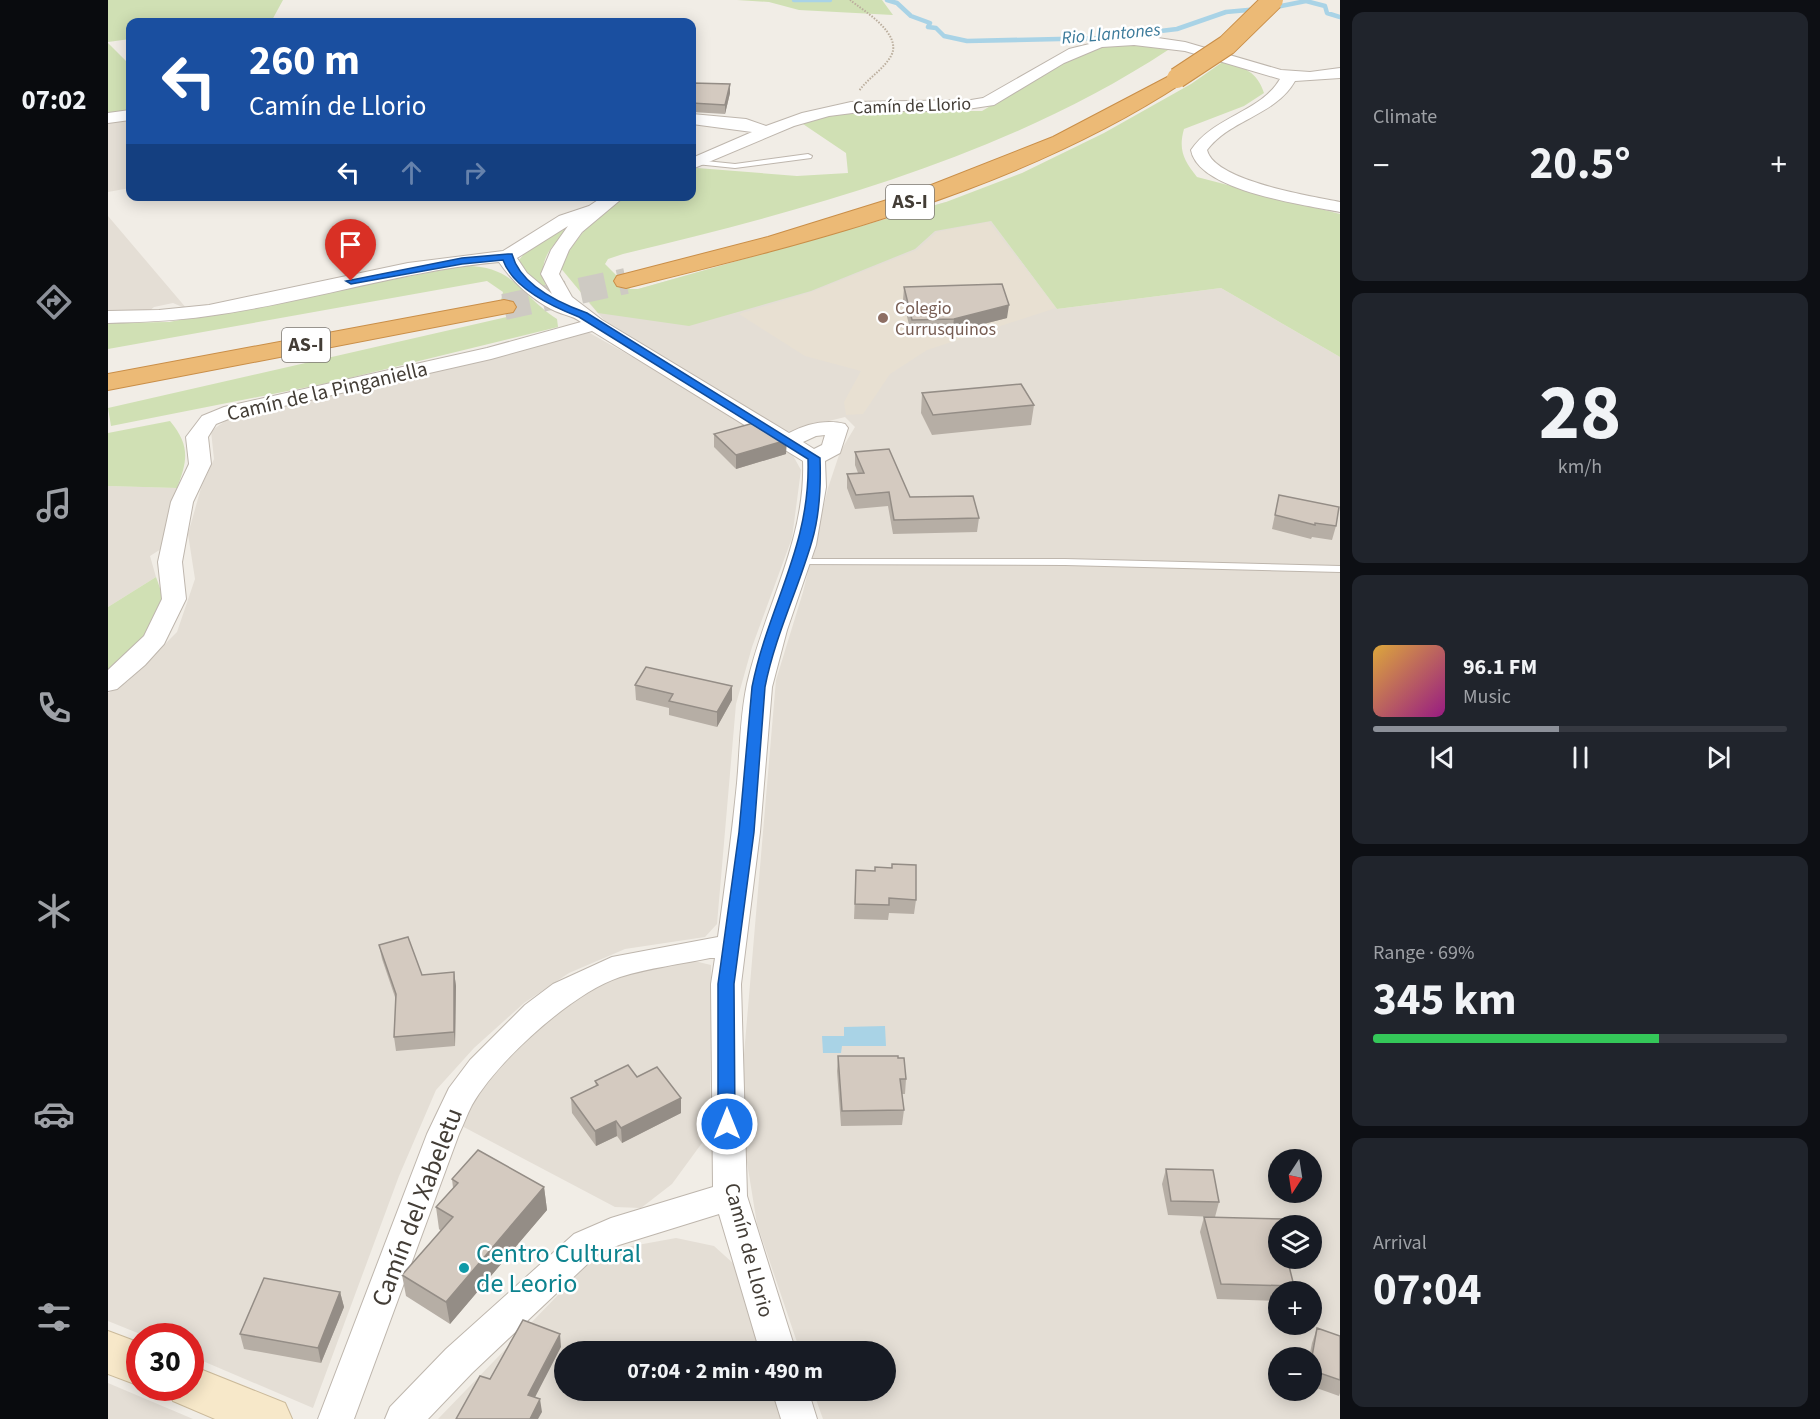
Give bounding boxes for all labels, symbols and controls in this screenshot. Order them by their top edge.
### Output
water label: Rio Llantones [1060,17,1162,51]
text: 260 m [249,31,360,91]
icon: left [150,42,228,120]
text: 07:02 [21,81,87,120]
text: Camín de Llorio [249,87,426,126]
street label: Camín de Llorio [853,91,971,121]
text: Climate [1373,103,1437,131]
text: 20.5° [1529,132,1631,196]
text: − [1373,142,1389,189]
text: + [1771,142,1787,189]
icon: left [332,156,365,189]
icon: ahead [395,156,428,189]
icon: right [458,156,491,189]
road number: AS-I [886,185,934,219]
pin [325,219,376,281]
icon: arrive [334,228,367,261]
icon: directions [33,281,75,323]
place label: Colegio Currusquinos [895,296,996,342]
marker: Colegio Currusquinos [876,311,890,325]
road number: AS-I [282,328,330,362]
street label: Camín de la Pinganiella [224,353,430,429]
text: 28 [1539,358,1621,469]
text: km/h [1558,453,1602,481]
icon: music [33,484,75,526]
text: 96.1 FM [1463,651,1537,683]
text: Music [1463,683,1511,711]
icon: phone [33,687,75,729]
icon: previous [1426,741,1459,774]
icon: pause [1564,741,1597,774]
icon: next [1702,741,1735,774]
icon: climate [33,890,75,932]
text: Range · 69% [1373,939,1474,967]
text: 345 km [1373,968,1517,1032]
position arrow [695,1092,759,1156]
icon: car [33,1093,75,1135]
street label: Camín del Xabeletu [362,1102,472,1312]
north arrow [1268,1149,1322,1203]
map controls [1268,1149,1322,1401]
street label: Camín de Llorio [717,1180,781,1320]
button: layers [1268,1215,1322,1269]
text: Arrival [1373,1229,1427,1257]
place label: Centro Cultural de Leorio [476,1235,641,1302]
text: 07:04 [1373,1258,1482,1322]
marker: Centro Cultural de Leorio [457,1261,471,1275]
button: + [1268,1281,1322,1335]
icon: filters [33,1296,75,1338]
speed limit sign: 30 [126,1323,204,1401]
button: − [1268,1347,1322,1401]
text: 07:04 · 2 min · 490 m [627,1355,823,1387]

